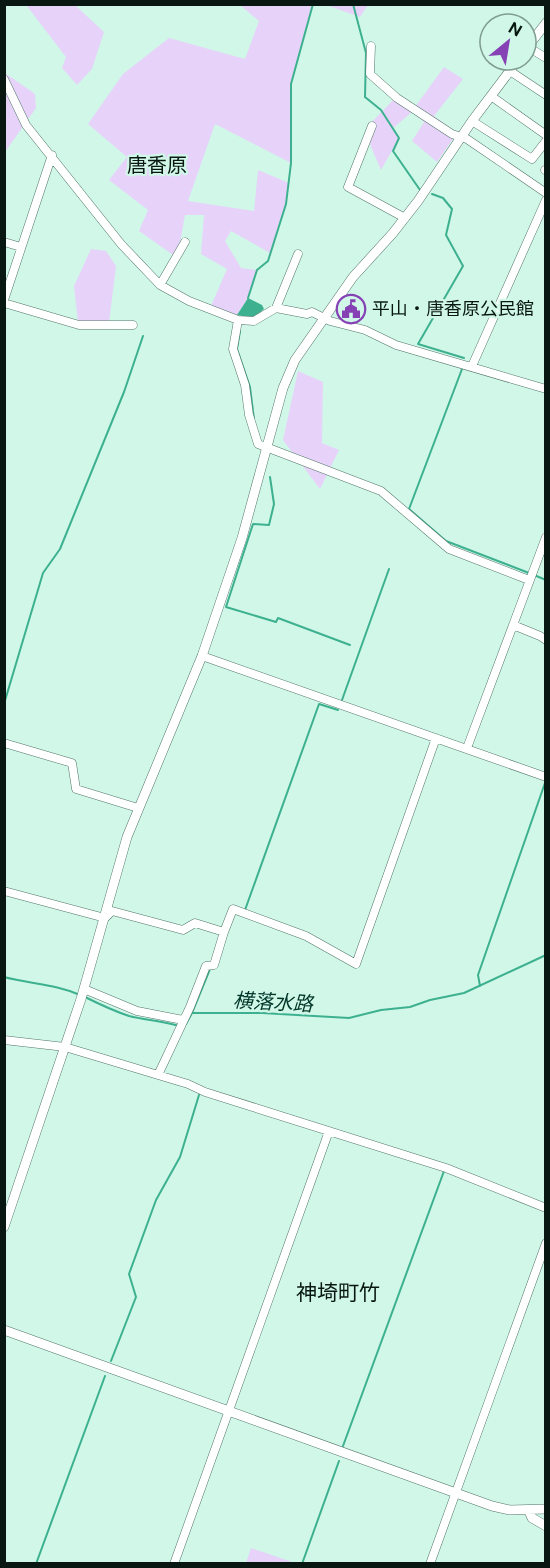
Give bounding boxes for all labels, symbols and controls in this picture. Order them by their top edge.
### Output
north arrow [478,12,538,72]
text: N [505,18,525,41]
district label: 唐香原 [127,153,187,177]
public building icon: 平山・唐香原公民館 [335,293,367,325]
place label: 平山・唐香原公民館 [372,298,534,319]
water label: 横落水路 [232,988,316,1016]
district label: 神埼町竹 [296,1280,380,1305]

